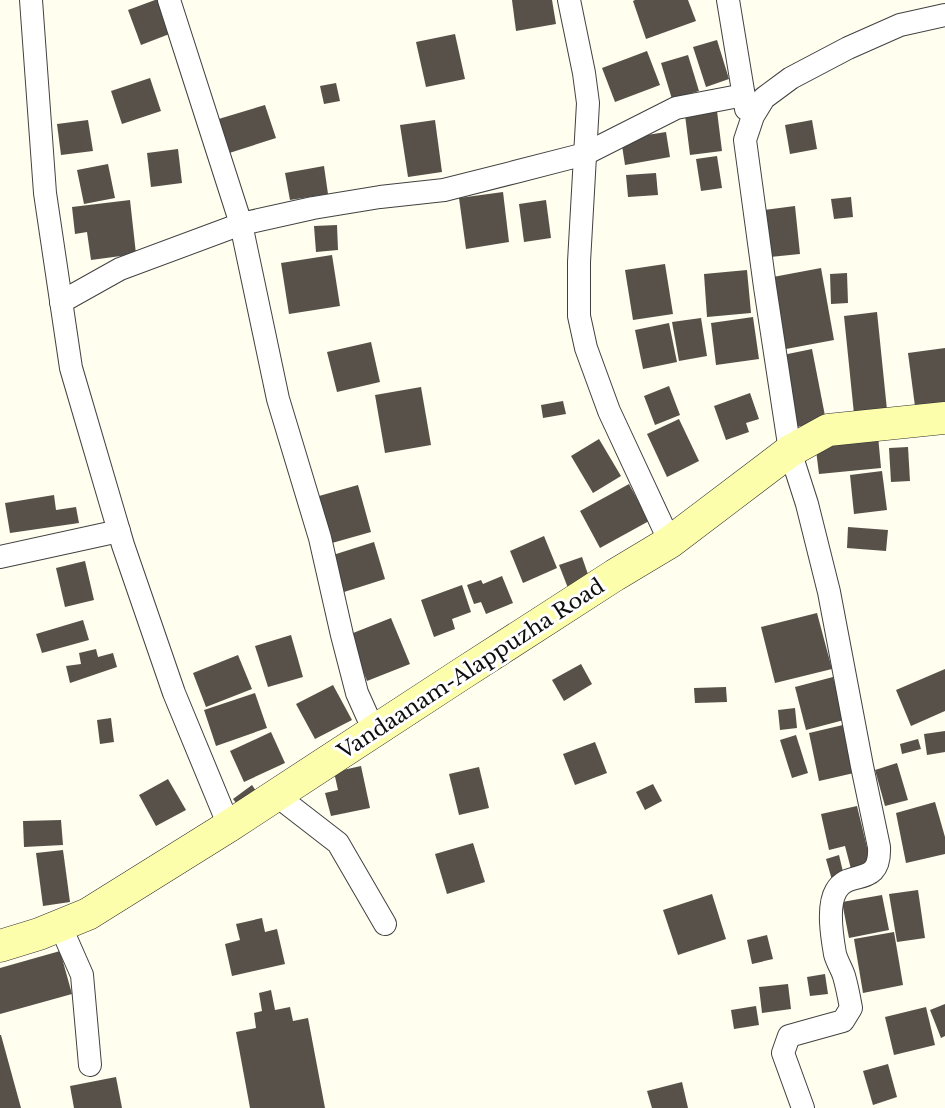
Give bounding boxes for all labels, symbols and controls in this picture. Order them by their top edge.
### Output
street label: Vandaanam-Alappuzha Road [332,573,609,766]

